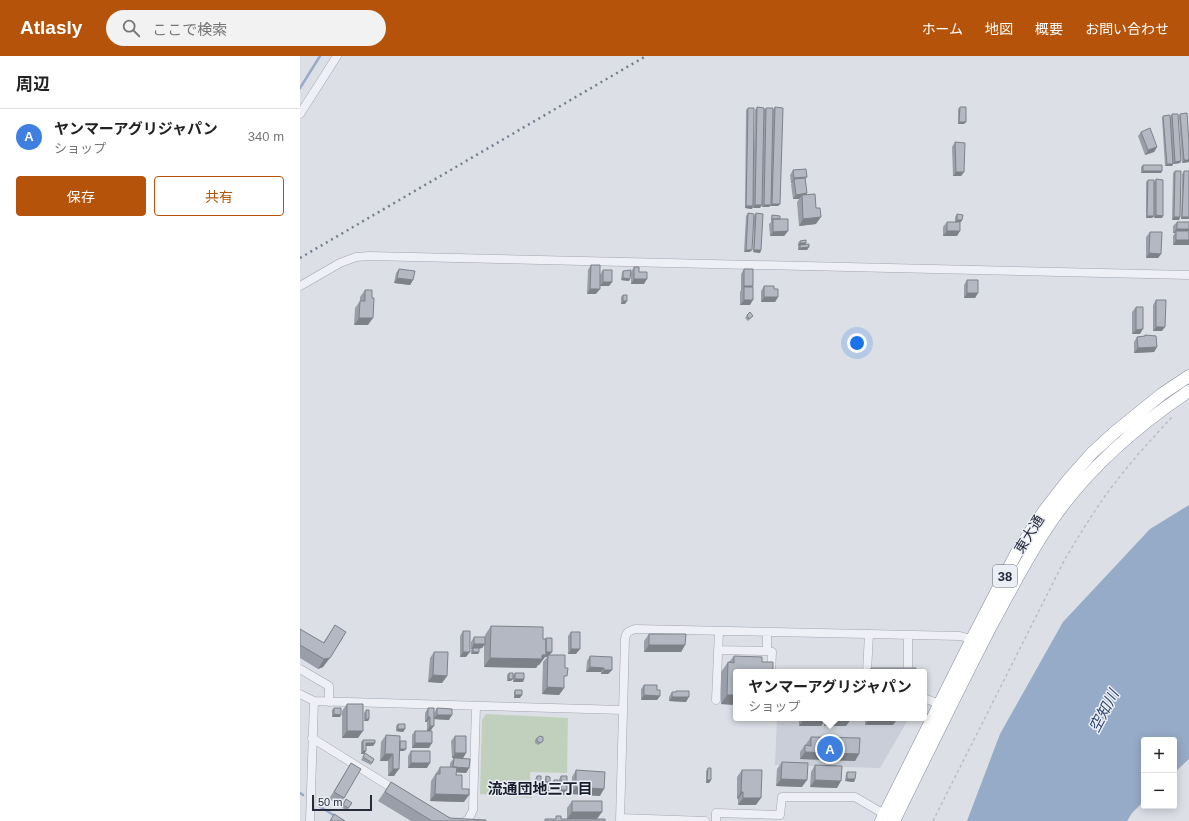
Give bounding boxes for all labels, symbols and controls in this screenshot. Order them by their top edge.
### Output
search box [106,10,386,46]
text: Atlasly [20,17,82,38]
icon: search [120,17,142,39]
text: ここで検索 [152,21,227,38]
text: ホーム [921,21,963,37]
text: 地図 [985,21,1013,37]
text: 概要 [1035,21,1063,37]
text: お問い合わせ [1085,21,1169,37]
text: 周辺 [16,75,50,94]
text: ヤンマーアグリジャパン [54,120,218,137]
text: A [24,129,34,144]
text: 340 m [248,129,284,144]
text: ショップ [54,141,106,156]
button: 保存 [16,176,146,216]
button: 共有 [154,176,284,216]
your location [847,333,867,353]
street label: 東大通 [1011,512,1047,556]
road number: 38 [993,565,1017,587]
popup [733,669,927,721]
text: ヤンマーアグリジャパン [748,678,912,695]
water label: 空知川 [1085,685,1123,735]
text: ショップ [748,699,800,714]
pin: A [817,734,843,764]
map controls [1141,737,1177,809]
button: + [1141,737,1177,773]
button: − [1141,773,1177,809]
district label: 流通団地三丁目 [487,780,593,797]
scale bar [312,793,372,812]
text: 50 m [318,796,342,808]

